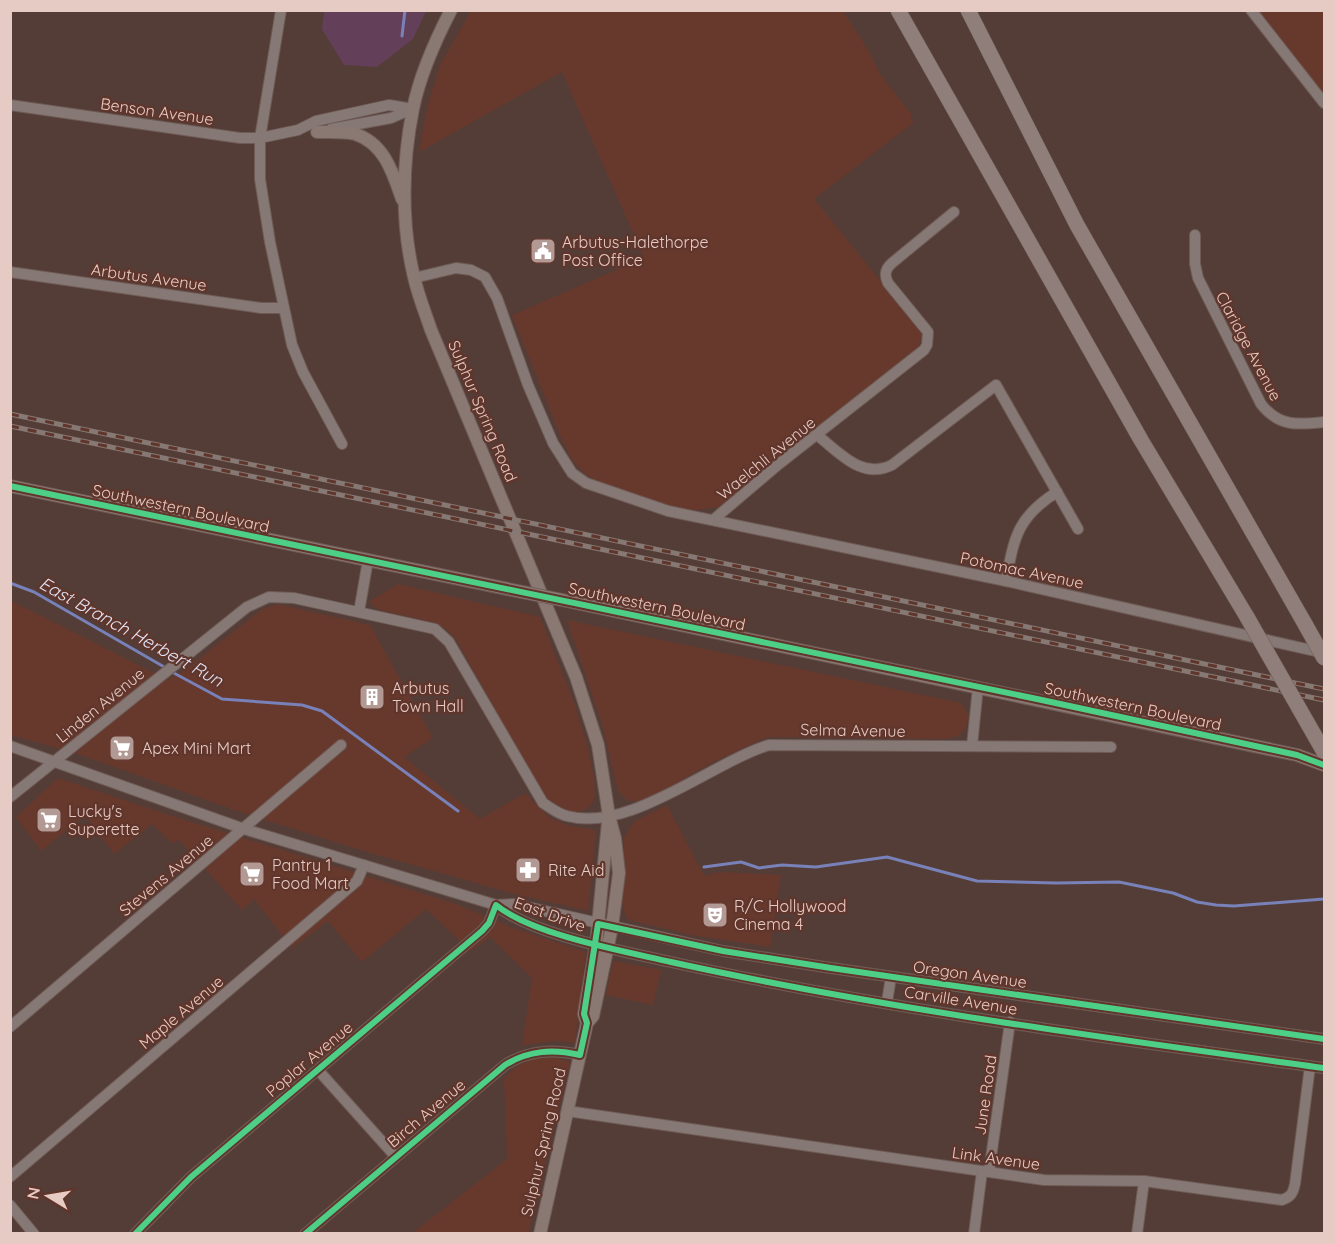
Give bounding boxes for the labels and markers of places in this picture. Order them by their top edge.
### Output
place label: Arbutus-Halethorpe Post Office [562,232,708,270]
public building icon: Arbutus-Halethorpe Post Office [528,236,558,266]
place label: Arbutus Town Hall [392,678,464,716]
building icon: Arbutus Town Hall [357,682,387,712]
supermarket icon: Apex Mini Mart [107,733,137,763]
place label: Apex Mini Mart [142,738,251,758]
place label: Lucky's Superette [68,801,140,839]
supermarket icon: Lucky's Superette [34,805,64,835]
place label: Pantry 1 Food Mart [272,855,349,893]
pharmacy icon: Rite Aid [513,855,543,885]
supermarket icon: Pantry 1 Food Mart [237,859,267,889]
place label: Rite Aid [548,860,604,880]
place label: R/C Hollywood Cinema 4 [734,896,846,934]
theatre icon: R/C Hollywood Cinema 4 [700,900,730,930]

